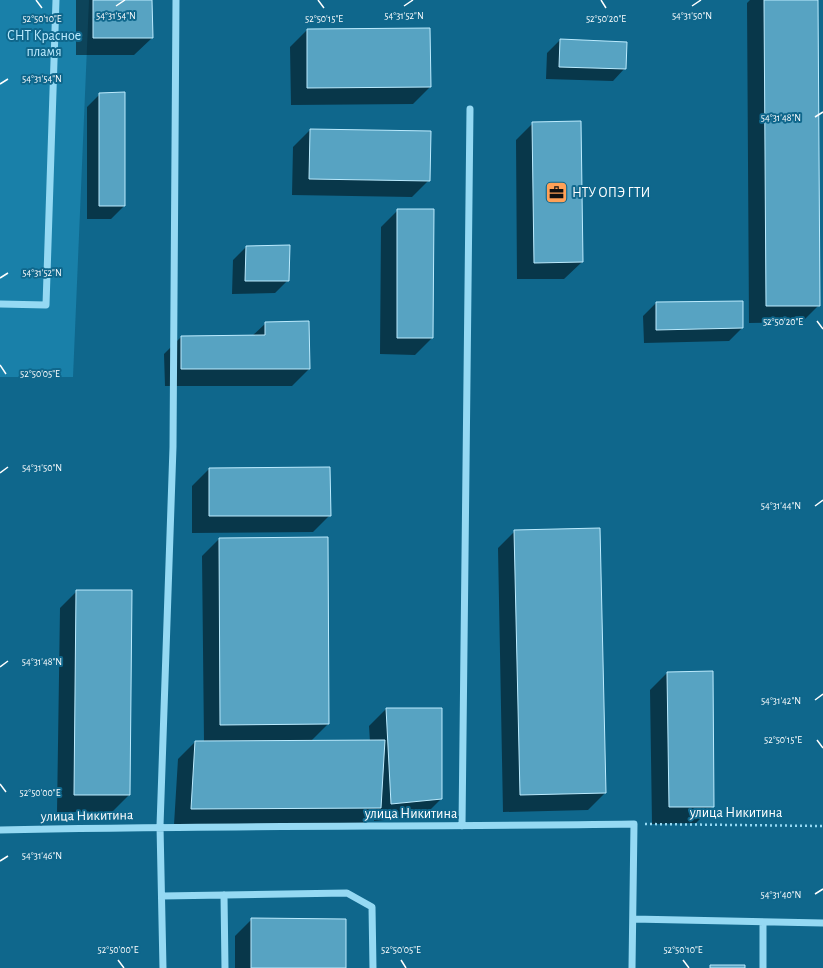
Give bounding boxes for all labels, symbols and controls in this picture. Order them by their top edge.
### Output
text: 54°31'54"N [96,11,136,21]
text: 54°31'52"N [384,11,424,21]
text: 54°31'50"N [672,11,712,21]
text: 52°50'10"E [22,14,62,24]
text: 52°50'15"E [305,14,343,24]
text: 52°50'20"E [586,14,626,24]
park label: СНТ Красное пламя [7,29,81,59]
text: 54°31'54"N [22,74,62,84]
text: 54°31'48"N [761,113,801,123]
office icon: НТУ ОПЭ ГТИ [544,179,570,205]
place label: НТУ ОПЭ ГТИ [572,186,650,200]
text: 54°31'52"N [22,268,62,278]
text: 52°50'20"E [763,317,803,327]
text: 52°50'05"E [20,369,60,379]
text: 54°31'50"N [22,463,62,473]
text: 54°31'44"N [761,501,801,511]
text: 54°31'48"N [22,657,62,667]
text: 54°31'42"N [761,696,801,706]
text: 52°50'15"E [764,735,802,745]
text: 52°50'00"E [20,788,61,798]
street label: улица Никитина [689,806,783,820]
street label: улица Никитина [364,807,458,821]
street label: улица Никитина [40,808,134,824]
text: 54°31'46"N [22,851,62,861]
text: 54°31'40"N [761,890,801,900]
text: 52°50'00"E [98,945,139,955]
text: 52°50'05"E [381,945,421,955]
text: 52°50'10"E [663,945,703,955]

